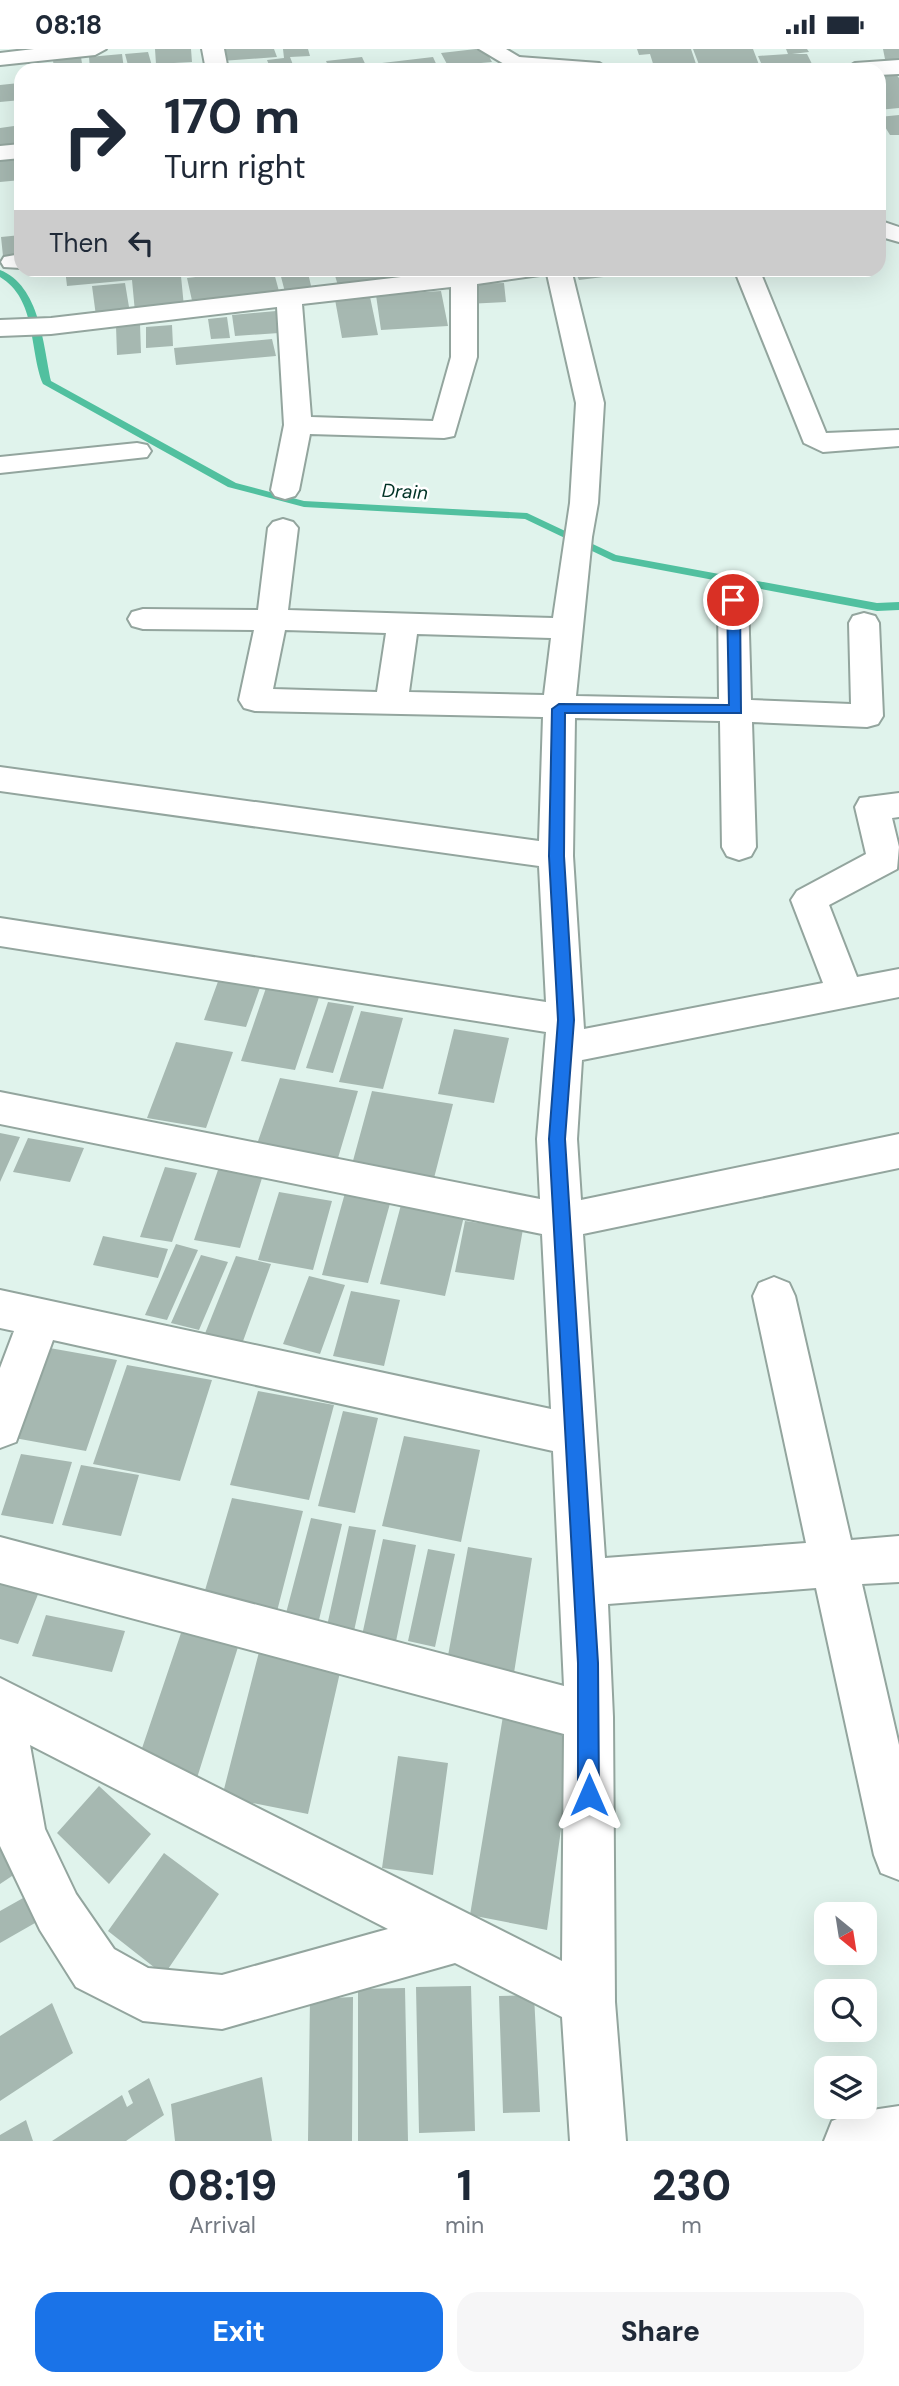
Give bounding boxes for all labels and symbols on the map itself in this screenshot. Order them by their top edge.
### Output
water label: Drain [381,478,429,505]
pin [703,570,763,630]
position arrow [552,1758,626,1832]
north arrow [814,1902,877,1965]

